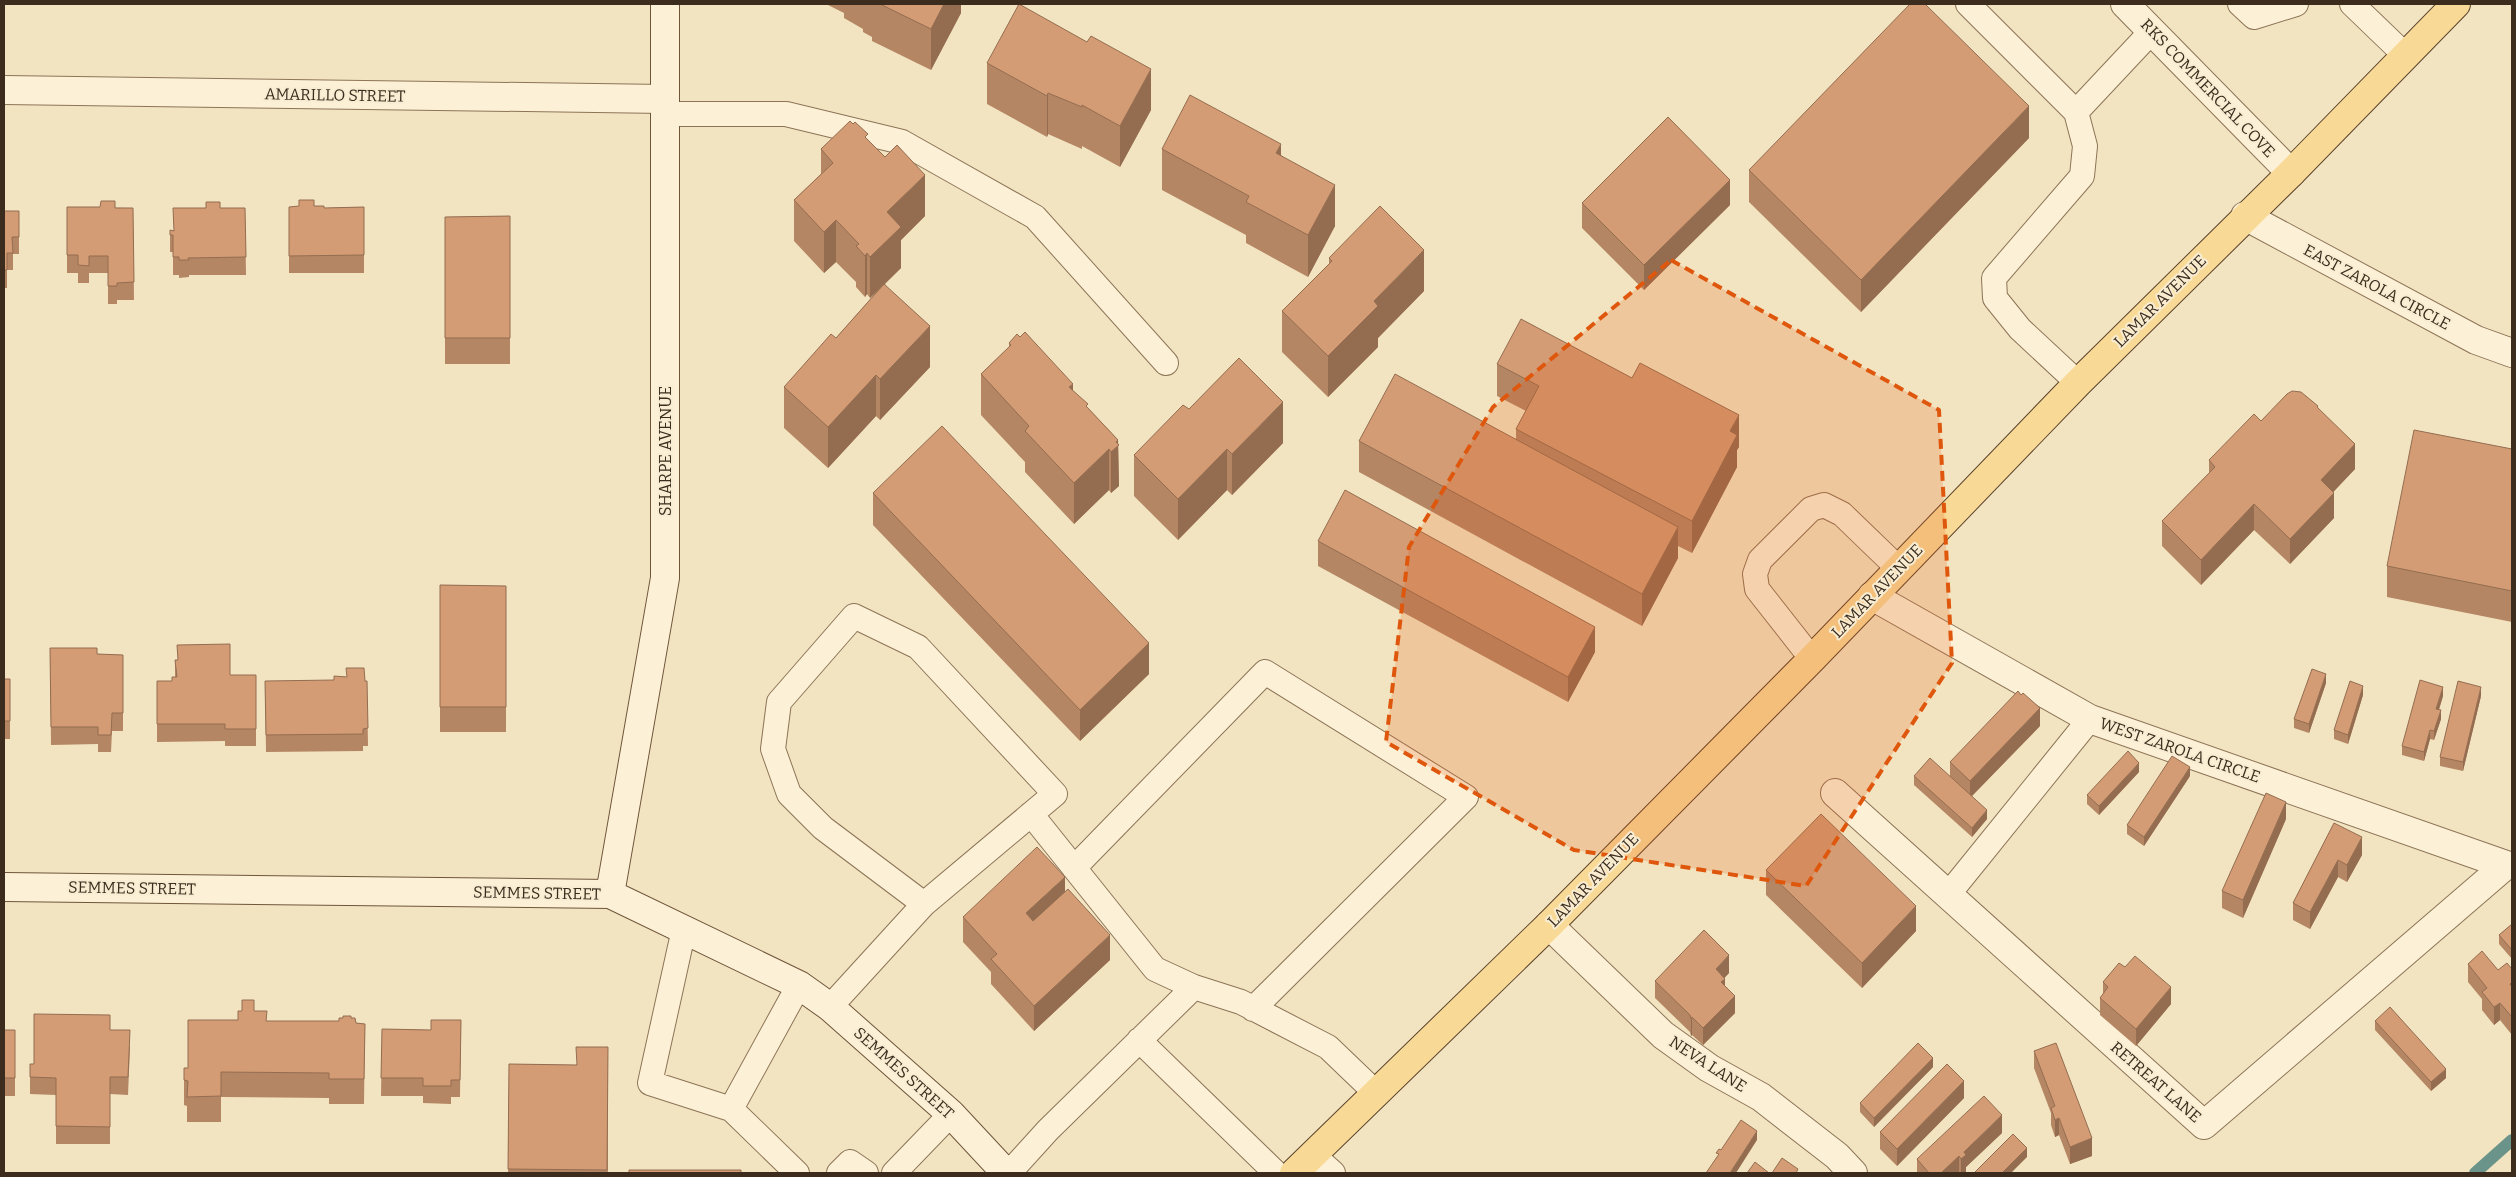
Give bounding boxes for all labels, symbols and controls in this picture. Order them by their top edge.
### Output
street label: RKS COMMERCIAL COVE [2137,15,2279,161]
street label: AMARILLO STREET [264,84,406,106]
street label: EAST ZAROLA CIRCLE [2300,240,2454,334]
street label: LAMAR AVENUE [2110,251,2210,351]
street label: SHARPE AVENUE [656,386,675,516]
street label: LAMAR AVENUE [1828,540,1926,642]
street label: WEST ZAROLA CIRCLE [2097,714,2263,786]
street label: LAMAR AVENUE [1544,829,1642,931]
street label: SEMMES STREET [68,877,196,899]
street label: SEMMES STREET [473,882,601,904]
street label: SEMMES STREET [850,1023,958,1123]
street label: NEVA LANE [1666,1032,1750,1096]
street label: RETREAT LANE [2107,1038,2205,1126]

